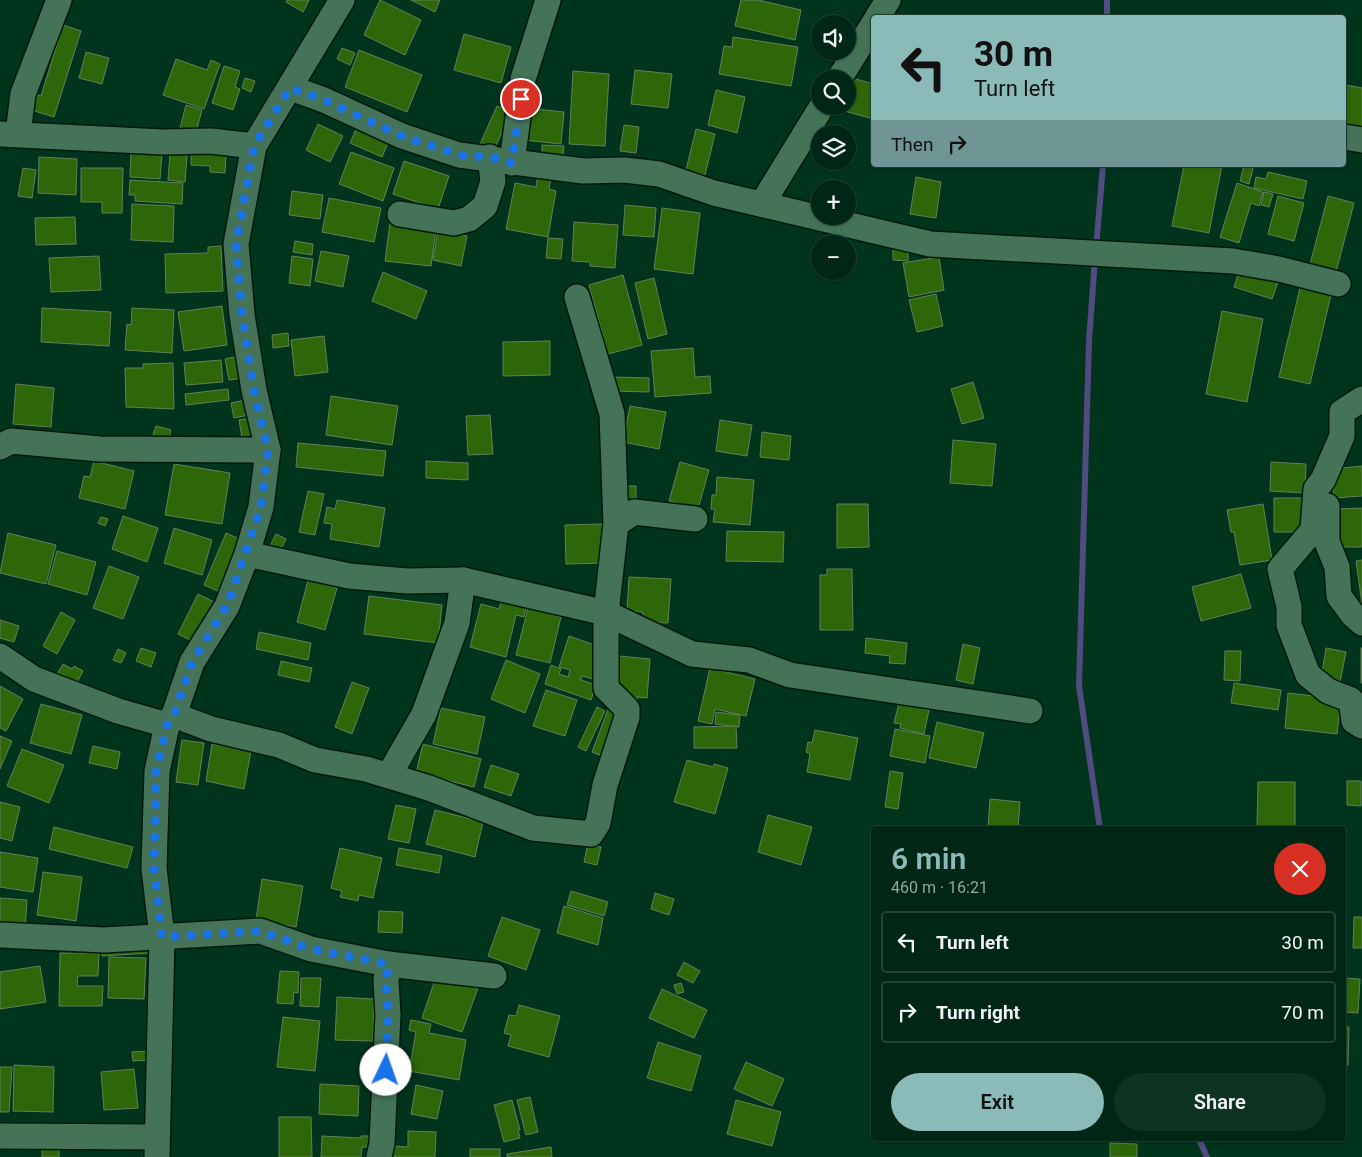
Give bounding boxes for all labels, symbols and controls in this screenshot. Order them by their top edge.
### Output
map controls [811,15,856,280]
button: sound [811,15,856,60]
text: 30 m [974,34,1053,75]
icon: left [891,35,956,100]
button: search [811,70,856,115]
text: Turn left [974,76,1055,101]
pin [500,78,542,120]
icon: arrive [507,85,535,113]
button: layers [811,125,856,170]
icon: right [943,130,971,158]
text: Then [891,133,933,156]
button: + [811,180,856,225]
button: − [811,235,856,280]
text: 6 min [891,841,966,876]
button: close [1274,843,1326,895]
text: 460 m · 16:21 [891,878,988,897]
icon: left [893,928,921,956]
text: Turn left [936,931,1009,954]
text: 30 m [1281,931,1324,954]
icon: right [893,998,921,1026]
text: Turn right [936,1001,1020,1024]
text: 70 m [1281,1001,1324,1024]
position arrow [359,1043,411,1095]
button: Exit [891,1073,1104,1131]
button: Share [1114,1073,1326,1131]

